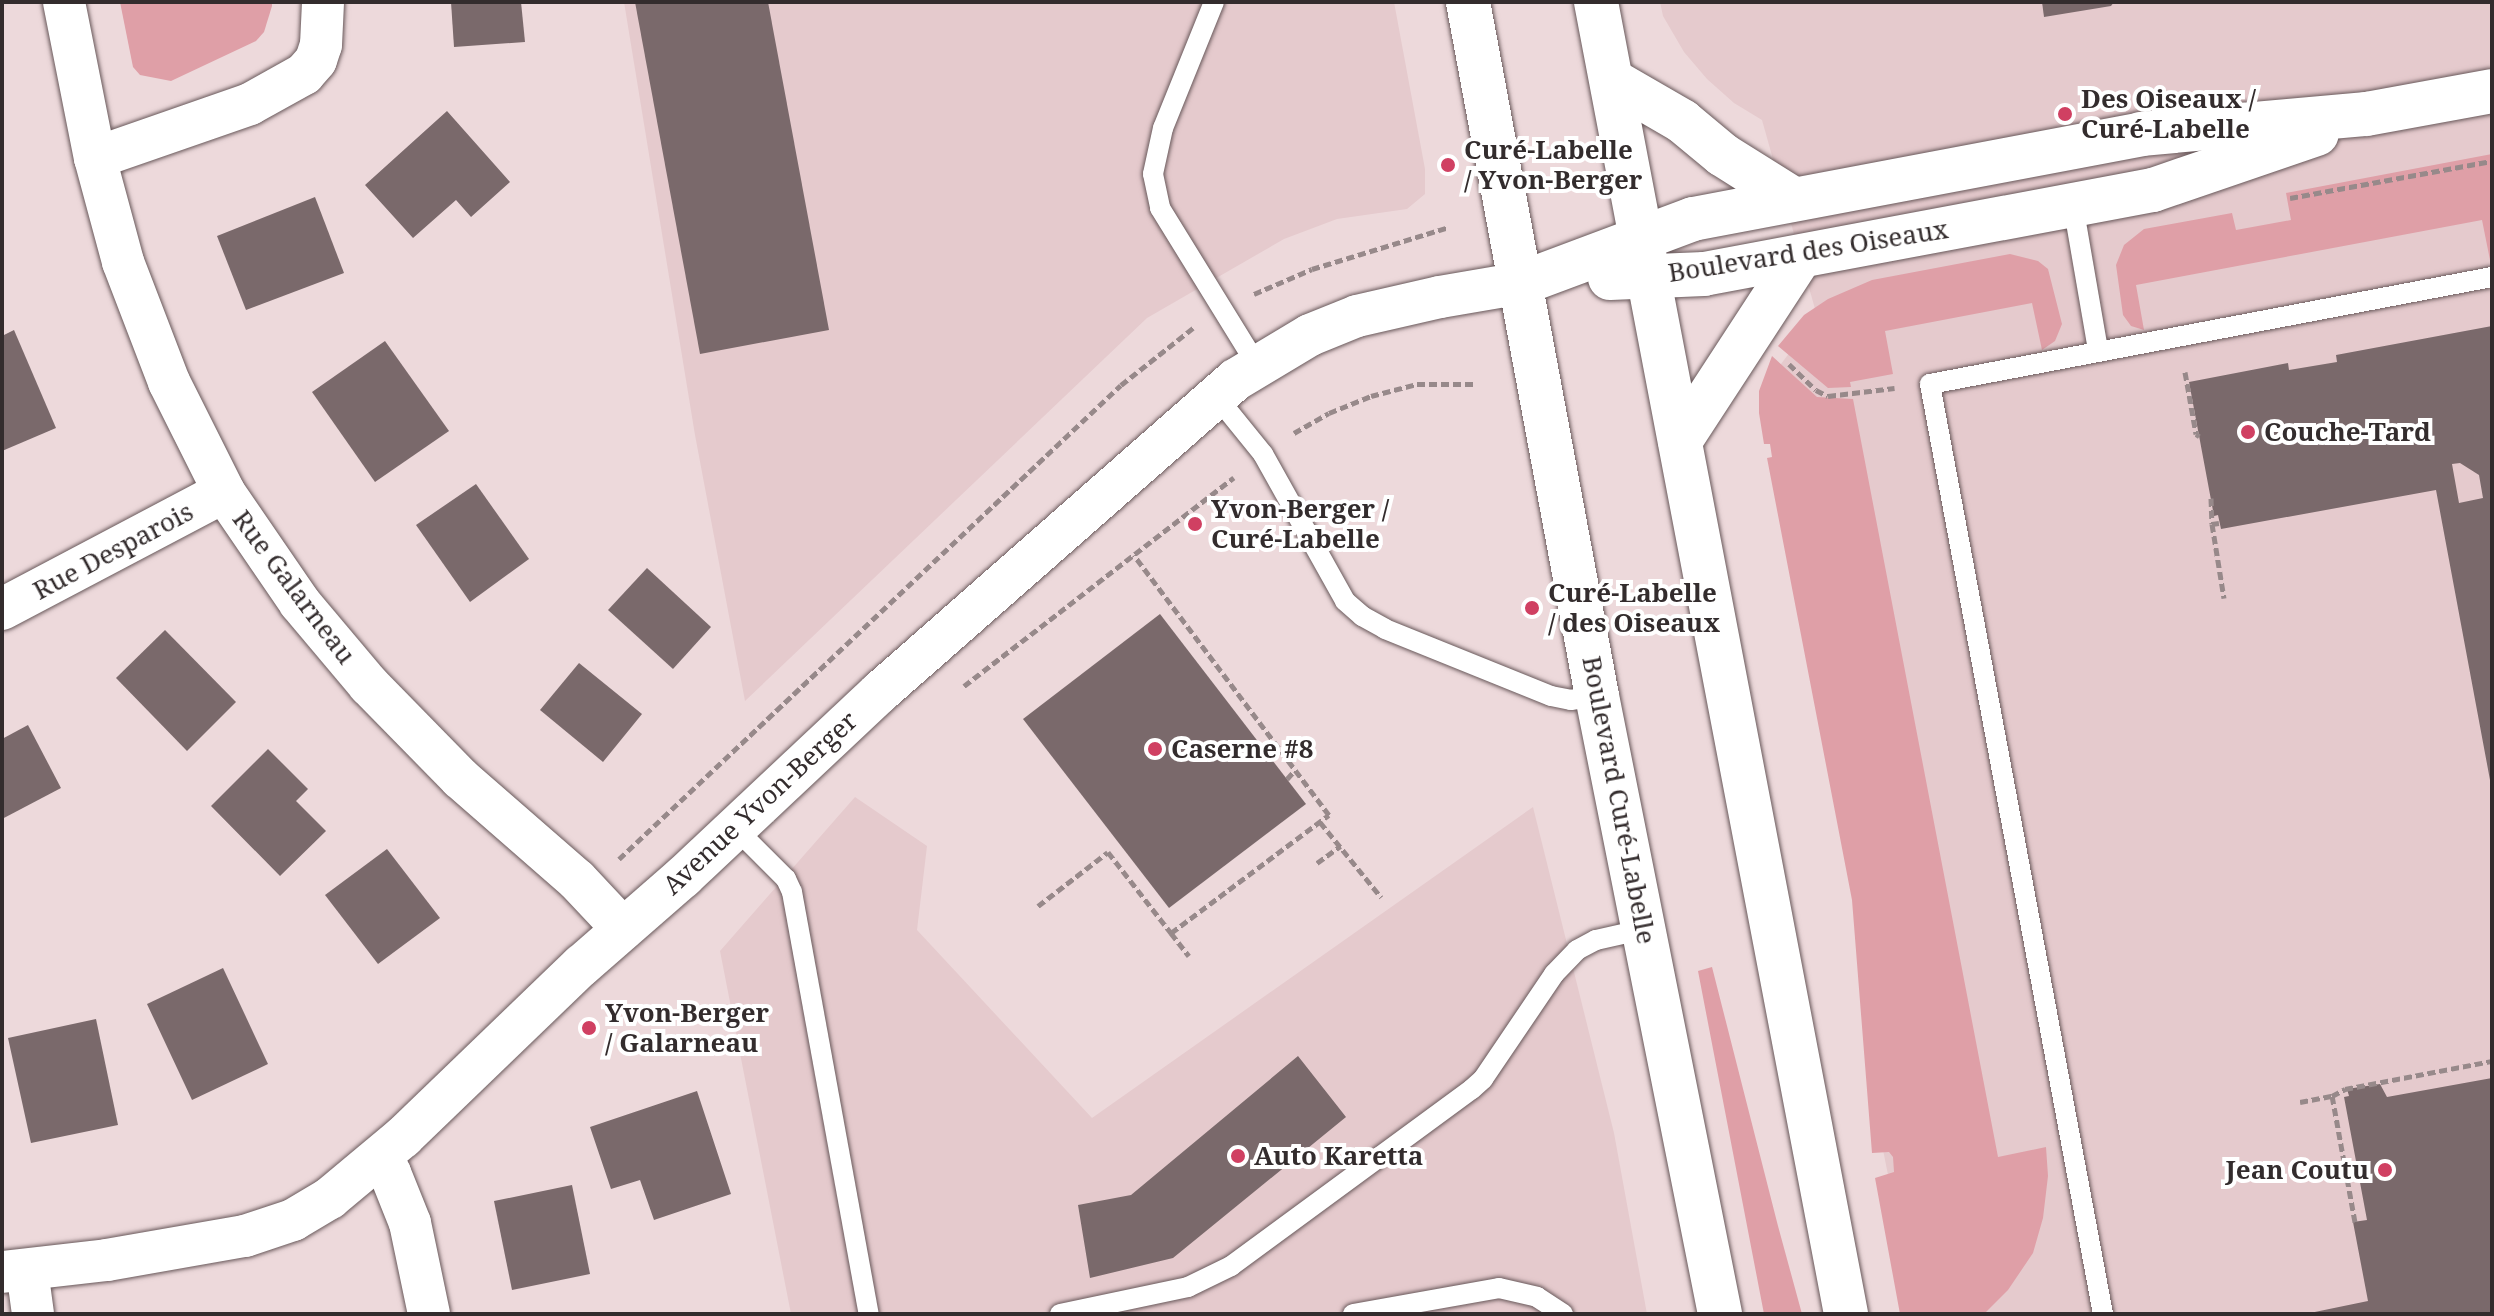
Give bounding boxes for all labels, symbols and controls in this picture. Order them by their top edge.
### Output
place label: Des Oiseaux / Curé-Labelle [2081,83,2256,144]
marker: Des Oiseaux / Curé-Labelle [2056,105,2074,123]
place label: Curé-Labelle / Yvon-Berger [1464,134,1642,196]
marker: Curé-Labelle / Yvon-Berger [1439,156,1457,174]
street label: Boulevard des Oiseaux [1666,213,1950,289]
place label: Couche-Tard [2264,416,2431,448]
marker: Couche-Tard [2239,423,2257,441]
place label: Yvon-Berger / Curé-Labelle [1211,493,1389,554]
street label: Rue Desparois [28,496,198,606]
street label: Rue Galarneau [226,504,362,670]
marker: Yvon-Berger / Curé-Labelle [1186,515,1204,533]
place label: Curé-Labelle / des Oiseaux [1548,577,1720,638]
marker: Curé-Labelle / des Oiseaux [1523,599,1541,617]
street label: Boulevard Curé-Labelle [1576,653,1662,947]
street label: Avenue Yvon-Berger [656,705,864,901]
place label: Caserne #8 [1171,733,1313,765]
marker: Caserne #8 [1146,740,1164,758]
place label: Yvon-Berger / Galarneau [605,997,769,1058]
marker: Yvon-Berger / Galarneau [580,1019,598,1037]
place label: Auto Karetta [1254,1140,1423,1172]
marker: Auto Karetta [1229,1147,1247,1165]
place label: Jean Coutu [2226,1154,2369,1186]
marker: Jean Coutu [2376,1161,2394,1179]

